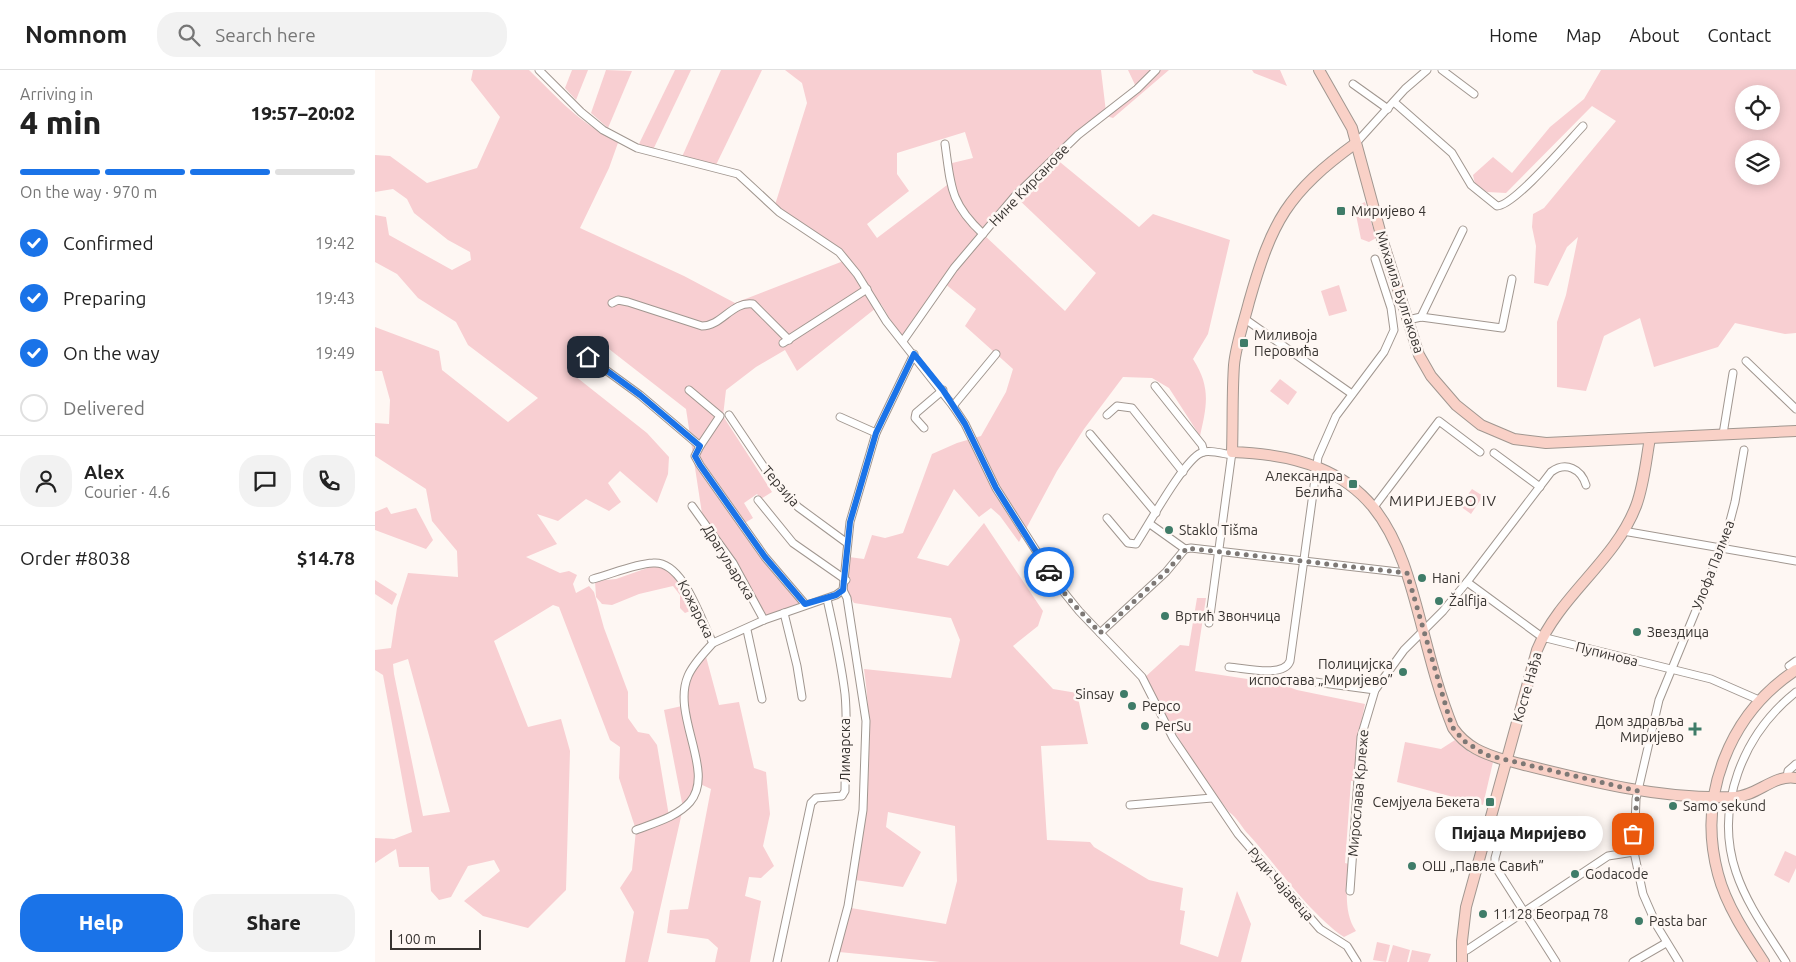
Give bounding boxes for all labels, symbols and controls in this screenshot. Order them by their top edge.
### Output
search box [157,12,507,57]
text: Nomnom [25,21,127,48]
icon: search [175,21,203,49]
text: Search here [215,24,316,46]
text: Home [1489,25,1538,45]
text: Map [1566,25,1601,45]
text: About [1629,25,1679,45]
text: Contact [1707,25,1771,45]
text: Arriving in [20,85,93,103]
map controls [1735,85,1780,185]
button: locate [1735,85,1780,130]
text: 19:57–20:02 [250,102,355,124]
text: 4 min [20,104,101,140]
button: layers [1735,140,1780,185]
street label: Нине Кирсанове [986,141,1072,229]
text: On the way · 970 m [20,183,157,201]
place label: Миријево 4 [1351,203,1426,219]
marker: Миријево 4 [1335,205,1347,217]
icon: check [20,229,48,257]
street label: Михаила Булгакова [1373,229,1427,355]
text: Confirmed [63,232,154,254]
text: 19:42 [315,234,355,252]
icon: check [20,284,48,312]
text: Preparing [63,287,147,309]
text: 19:43 [315,289,355,307]
place label: Миливоја Перовића [1254,327,1319,359]
pin [567,336,609,378]
marker: Миливоја Перовића [1238,337,1250,349]
icon: check [20,339,48,367]
text: On the way [63,342,160,364]
icon: home [574,343,602,371]
text: 19:49 [315,344,355,362]
text: Delivered [63,397,145,419]
button: person [20,455,72,507]
button: chat [239,455,291,507]
button: phone [303,455,355,507]
text: Alex [84,461,124,483]
street label: Терзија [759,462,803,510]
place label: Александра Белића [1265,468,1343,500]
marker: Александра Белића [1347,478,1359,490]
text: Courier · 4.6 [84,483,170,501]
district label: МИРИЈЕВО IV [1389,492,1497,509]
street label: Улофа Палмеа [1689,518,1737,612]
street label: Драгуљарска [699,521,759,603]
place label: Staklo Tišma [1179,522,1258,538]
marker: Staklo Tišma [1163,524,1175,536]
text: Order #8038 [20,547,130,569]
text: $14.78 [297,547,355,569]
courier [1024,547,1074,597]
icon: car [1035,558,1063,586]
place label: Hani [1432,570,1460,586]
marker: Hani [1416,572,1428,584]
street label: Кожарска [675,577,717,641]
place label: Žalfija [1449,592,1487,609]
marker: Žalfija [1433,595,1445,607]
place label: Вртић Звончица [1175,608,1281,624]
marker: Вртић Звончица [1159,610,1171,622]
place label: Звездица [1647,624,1709,640]
marker: Звездица [1631,626,1643,638]
street label: Пупинова [1574,638,1640,670]
street label: Косте Нађа [1509,650,1545,724]
place label: Полицијска испостава „Миријево” [1249,656,1393,688]
marker: Полицијска испостава „Миријево” [1397,666,1409,678]
place label: Sinsay [1075,686,1114,702]
marker: Sinsay [1118,688,1130,700]
place label: Pepco [1142,698,1181,714]
marker: Pepco [1126,700,1138,712]
place label: Дом здравља Миријево [1596,713,1684,745]
street label: Лимарска [837,718,853,782]
place label: PerSu [1155,718,1191,734]
marker: PerSu [1139,720,1151,732]
marker: Дом здравља Миријево [1688,722,1702,736]
street label: Мирослава Крлеже [1344,729,1372,857]
place label: Семјуела Бекета [1373,794,1480,810]
marker: Семјуела Бекета [1484,796,1496,808]
place label: Samo sekund [1683,798,1766,814]
marker: Samo sekund [1667,800,1679,812]
pin [1612,813,1654,855]
callout: Пијаца Миријево [1435,816,1603,852]
icon: bag [1619,820,1647,848]
text: Пијаца Миријево [1452,824,1586,842]
street label: Руди Чајавеца [1245,844,1317,924]
place label: ОШ „Павле Савић” [1422,858,1544,874]
marker: ОШ „Павле Савић” [1406,860,1418,872]
place label: Godacode [1585,866,1648,882]
marker: Godacode [1569,868,1581,880]
button: Help [20,894,183,952]
button: Share [193,894,355,952]
place label: 11128 Београд 78 [1493,906,1609,922]
marker: 11128 Београд 78 [1477,908,1489,920]
place label: Pasta bar [1649,913,1708,929]
marker: Pasta bar [1633,915,1645,927]
scale bar [390,927,481,950]
text: 100 m [397,931,436,947]

